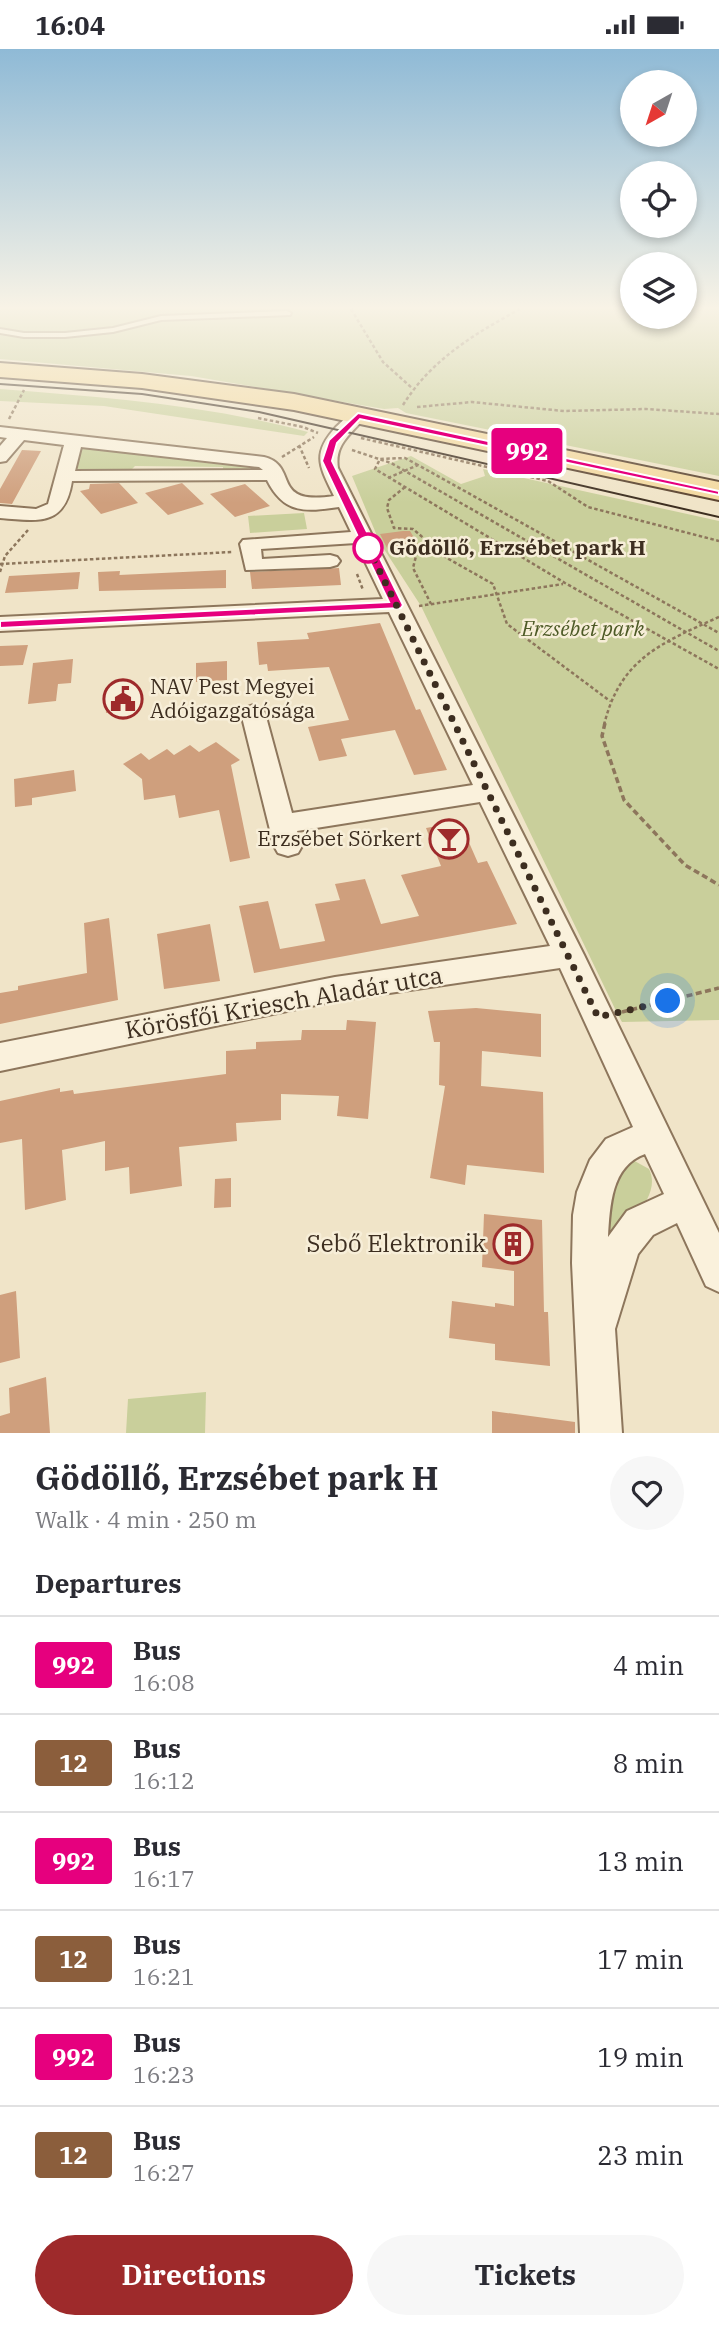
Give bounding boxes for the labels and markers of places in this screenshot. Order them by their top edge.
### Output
marker: Gödöllő, Erzsébet park H [353,533,383,563]
place label: Gödöllő, Erzsébet park H [389,533,646,561]
place label: NAV Pest Megyei Adóigazgatósága [150,672,315,724]
public building icon: NAV Pest Megyei Adóigazgatósága [102,678,144,720]
bar icon: Erzsébet Sörkert [428,818,470,860]
place label: Erzsébet Sörkert [257,824,422,852]
building icon: Sebő Elektronik [492,1223,534,1265]
place label: Sebő Elektronik [307,1227,486,1259]

